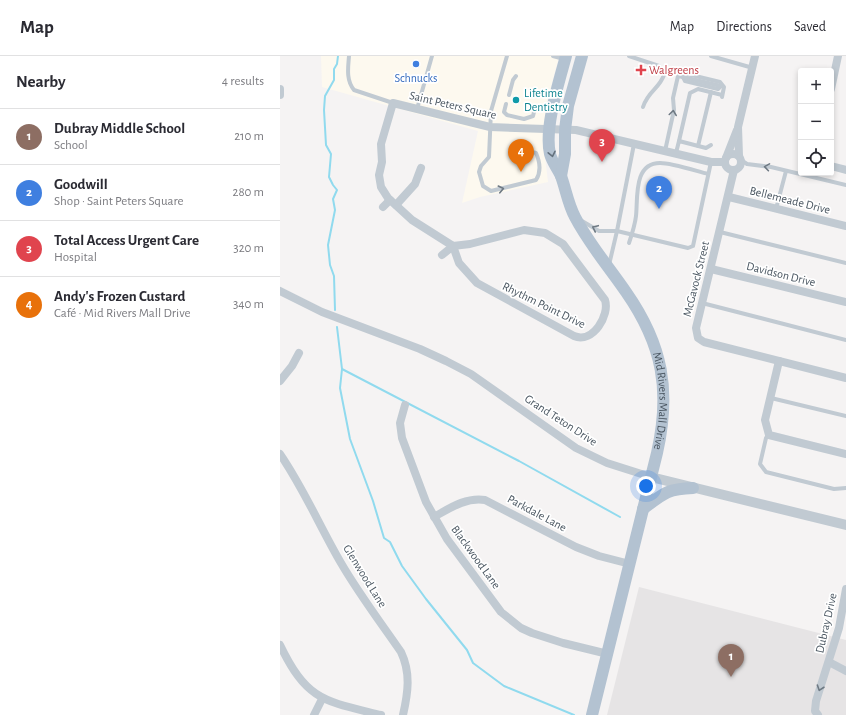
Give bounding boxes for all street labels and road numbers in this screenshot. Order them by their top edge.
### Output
street label: Saint Peters Square [408,89,498,121]
street label: Bellemeade Drive [748,184,832,216]
street label: McGavock Street [681,240,711,318]
street label: Davidson Drive [745,260,817,288]
street label: Rhythm Point Drive [500,280,587,331]
street label: Mid Rivers Mall Drive [651,351,670,451]
street label: Grand Teton Drive [523,392,599,448]
street label: Parkdale Lane [506,492,568,534]
street label: Blackwood Lane [449,523,503,591]
street label: Glenwood Lane [341,542,389,610]
street label: Dubray Drive [813,592,840,654]

